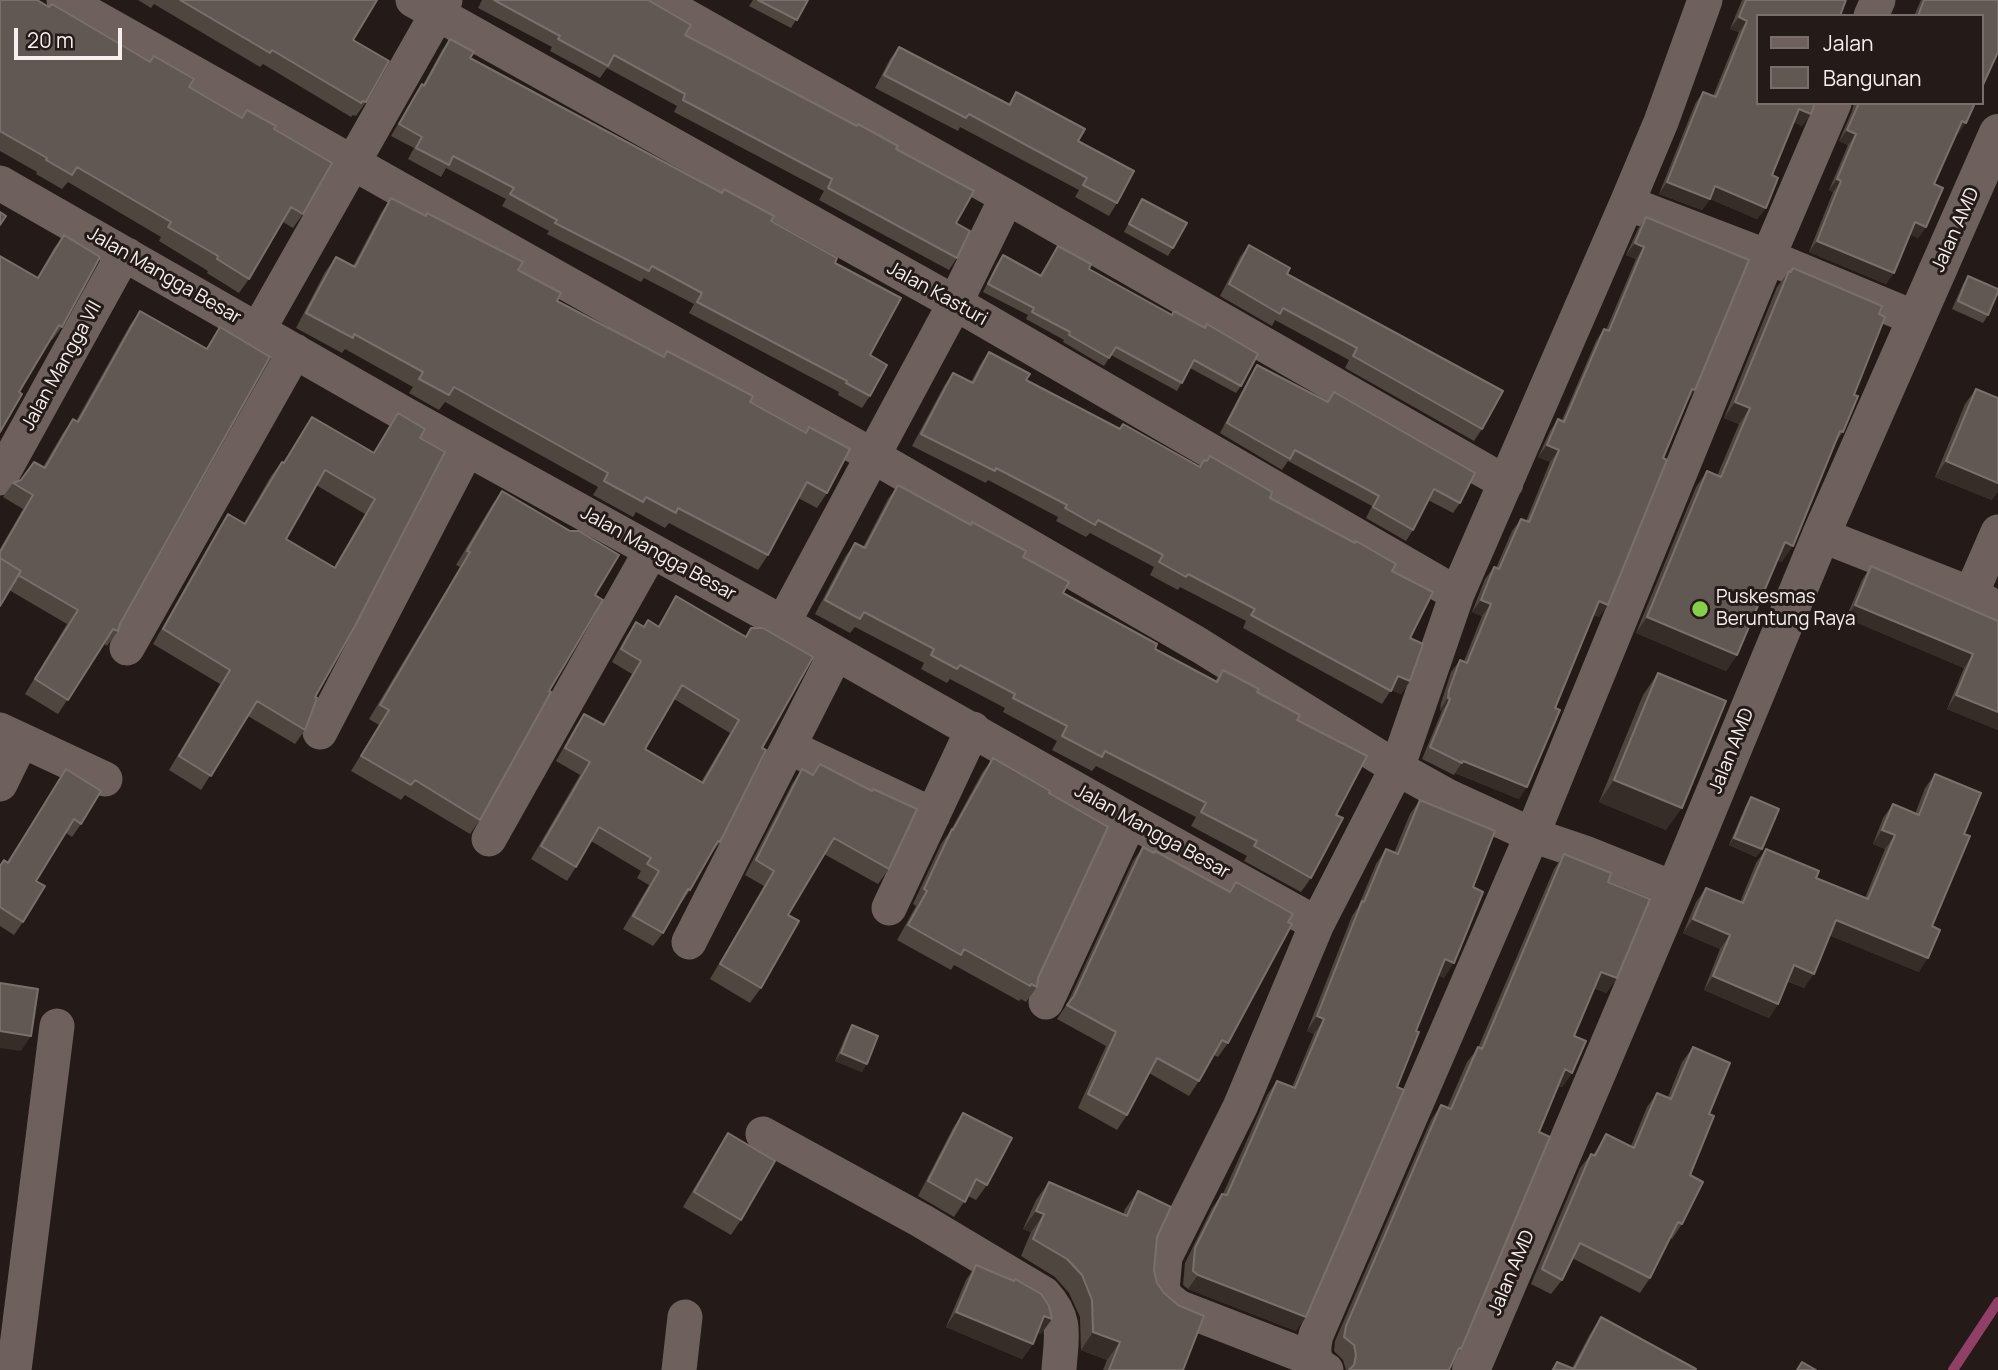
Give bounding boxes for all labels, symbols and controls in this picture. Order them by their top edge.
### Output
scale bar [18,14,126,58]
legend [1756,14,1984,105]
text: 20 m [27,26,74,54]
text: Jalan [1823,29,1873,57]
text: Bangunan [1823,64,1922,92]
street label: Jalan AMD [1927,184,1985,276]
street label: Jalan Mangga Besar [83,223,245,329]
street label: Jalan Kasturi [883,257,991,331]
street label: Jalan Mangga VII [17,297,107,435]
street label: Jalan Mangga Besar [576,502,740,606]
place label: Puskesmas Beruntung Raya [1716,587,1856,631]
marker: Puskesmas Beruntung Raya [1690,599,1710,619]
street label: Jalan AMD [1705,705,1759,797]
street label: Jalan Mangga Besar [1070,780,1234,884]
street label: Jalan AMD [1484,1227,1540,1319]

